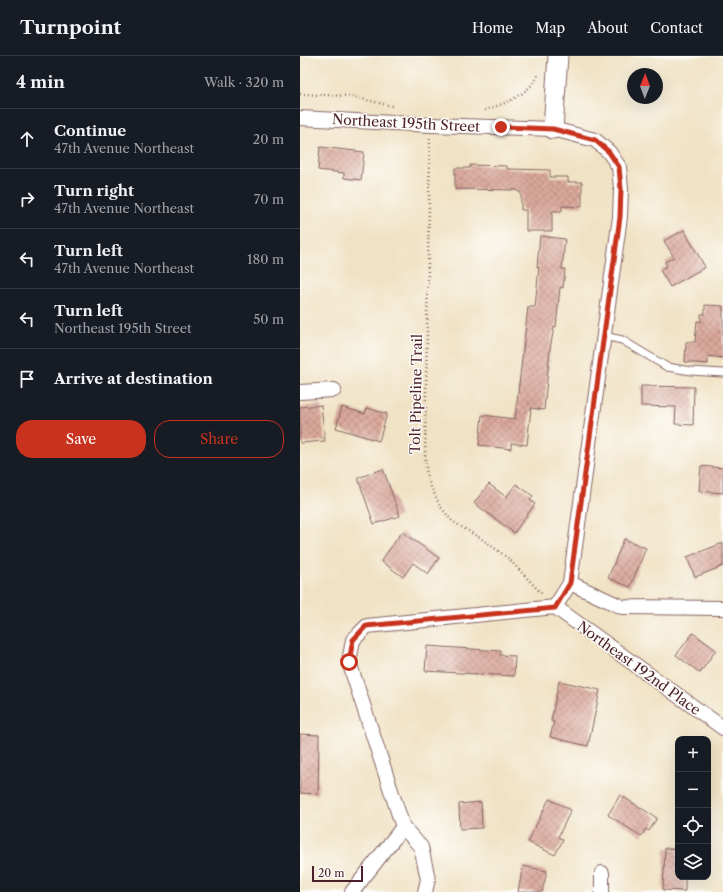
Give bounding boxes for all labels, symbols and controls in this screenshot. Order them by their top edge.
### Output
text: Turnpoint [20,16,121,39]
text: Home [472,19,513,37]
text: Map [535,19,565,37]
text: About [587,19,628,37]
text: Contact [650,19,703,37]
north arrow [627,68,663,104]
text: 4 min [16,72,65,92]
text: Walk · 320 m [204,74,284,90]
street label: Northeast 195th Street [332,110,480,136]
route end [492,118,510,136]
text: Continue [54,121,126,140]
icon: ahead [16,128,38,150]
text: 20 m [253,131,284,147]
text: 47th Avenue Northeast [54,140,194,156]
text: Turn right [54,181,134,200]
icon: right [16,188,38,210]
text: 70 m [254,191,284,207]
text: 47th Avenue Northeast [54,200,194,216]
text: Turn left [54,241,123,260]
icon: left [16,248,38,270]
text: 180 m [247,251,284,267]
text: 47th Avenue Northeast [54,260,194,276]
text: Turn left [54,301,123,320]
icon: left [16,308,38,330]
text: 50 m [253,311,284,327]
text: Northeast 195th Street [54,320,192,336]
street label: Tolt Pipeline Trail [406,334,426,454]
icon: arrive [16,368,38,390]
text: Arrive at destination [54,369,213,388]
button: Save [16,420,146,458]
button: Share [154,420,284,458]
street label: Northeast 192nd Place [574,617,704,719]
route start [340,653,358,671]
map controls [675,736,711,880]
button: + [675,736,711,772]
button: − [675,772,711,808]
button: locate [675,808,711,844]
button: layers [675,844,711,880]
scale bar [312,864,363,883]
text: 20 m [318,866,344,880]

